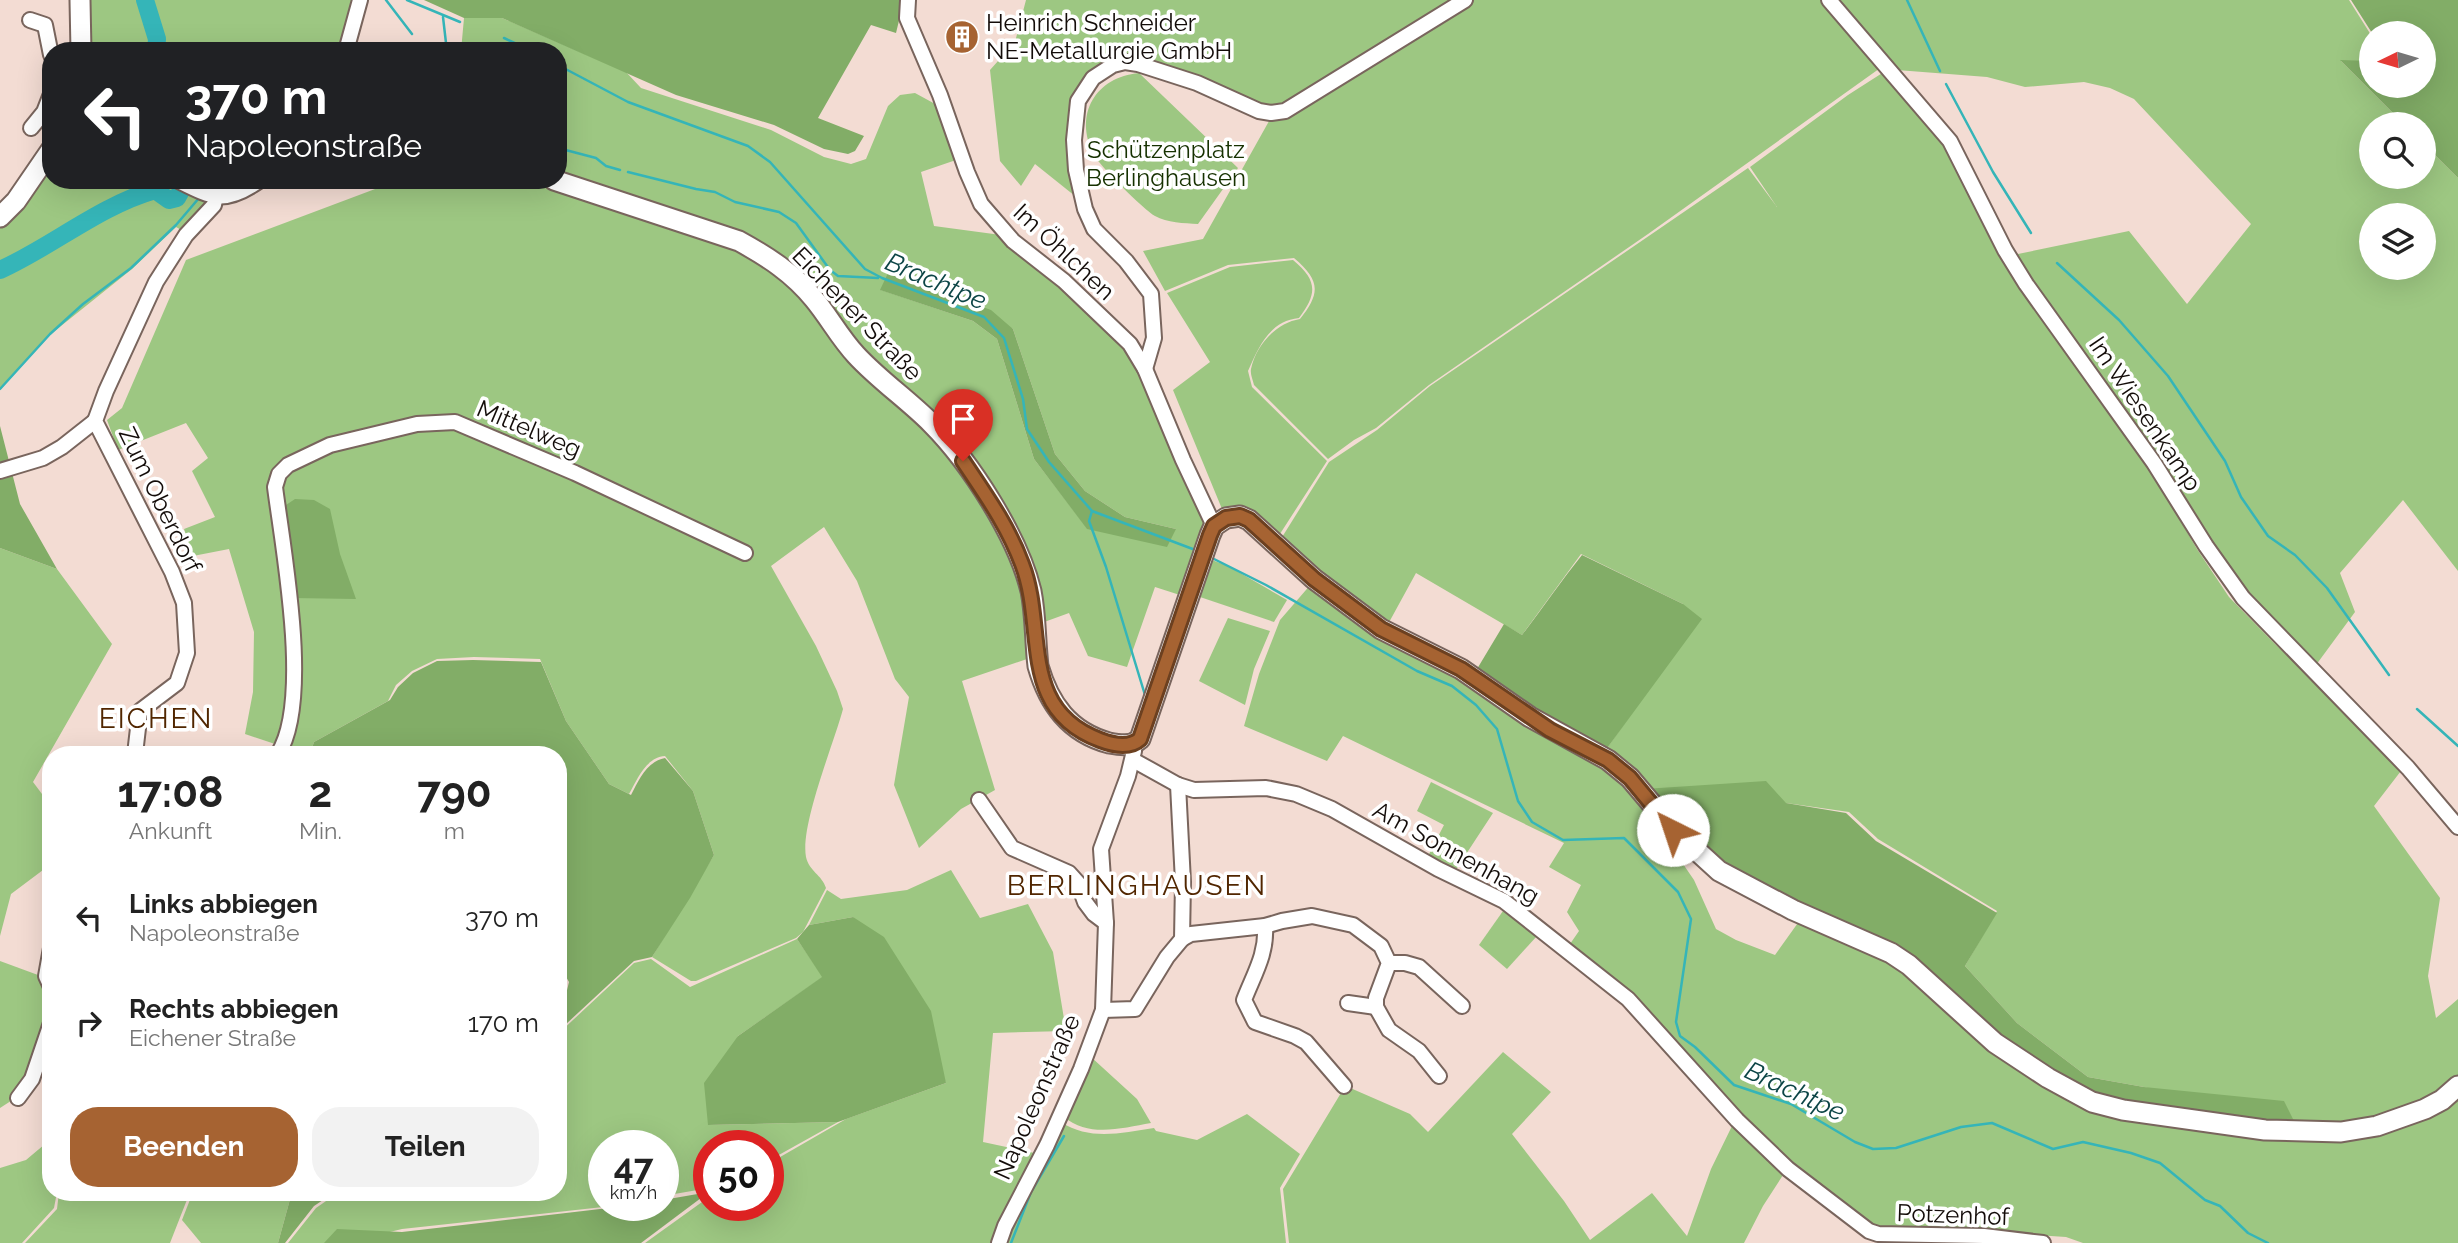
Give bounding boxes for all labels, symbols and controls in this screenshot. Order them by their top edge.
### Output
place label: Heinrich Schneider NE-Metallurgie GmbH [986,8,1232,65]
building icon: Heinrich Schneider NE-Metallurgie GmbH [943,18,981,56]
north arrow [2359,21,2436,98]
map controls [2359,21,2436,280]
text: 370 m [185,68,327,125]
icon: left [70,70,161,161]
button: search [2359,112,2436,189]
text: Napoleonstraße [185,127,422,164]
park label: Schützenplatz Berlinghausen [1086,135,1246,192]
street label: Im Öhlchen [1008,197,1121,306]
button: layers [2359,203,2436,280]
street label: Eichener Straße [786,241,928,386]
water label: Brachtpe [881,246,991,316]
street label: Im Wiesenkamp [2083,331,2208,496]
pin [933,389,993,461]
street label: Mittelweg [473,394,586,463]
icon: arrive [944,400,982,438]
street label: Zum Oberdorf [113,423,209,578]
district label: EICHEN [99,702,213,735]
text: 17:08 [118,768,223,817]
text: 2 [309,768,332,817]
text: 790 [417,768,491,817]
position arrow [1636,793,1710,867]
street label: Am Sonnenhang [1368,795,1544,910]
text: Ankunft [129,817,212,844]
text: Min. [299,817,342,844]
text: m [444,817,465,844]
district label: BERLINGHAUSEN [1007,869,1267,902]
text: Links abbiegen [129,889,318,919]
icon: left [70,899,108,937]
text: 370 m [465,903,539,933]
text: Napoleonstraße [129,919,299,946]
text: Rechts abbiegen [129,994,339,1024]
icon: right [70,1004,108,1042]
text: 170 m [468,1008,539,1038]
street label: Napoleonstraße [987,1010,1086,1184]
text: Eichener Straße [129,1024,296,1051]
water label: Brachtpe [1740,1055,1850,1127]
button: Beenden [70,1107,298,1187]
button: Teilen [312,1107,539,1187]
speed limit sign: 50 [693,1130,784,1221]
text: 47 [614,1146,653,1187]
text: km/h [610,1182,657,1203]
street label: Potzenhof [1896,1198,2011,1231]

